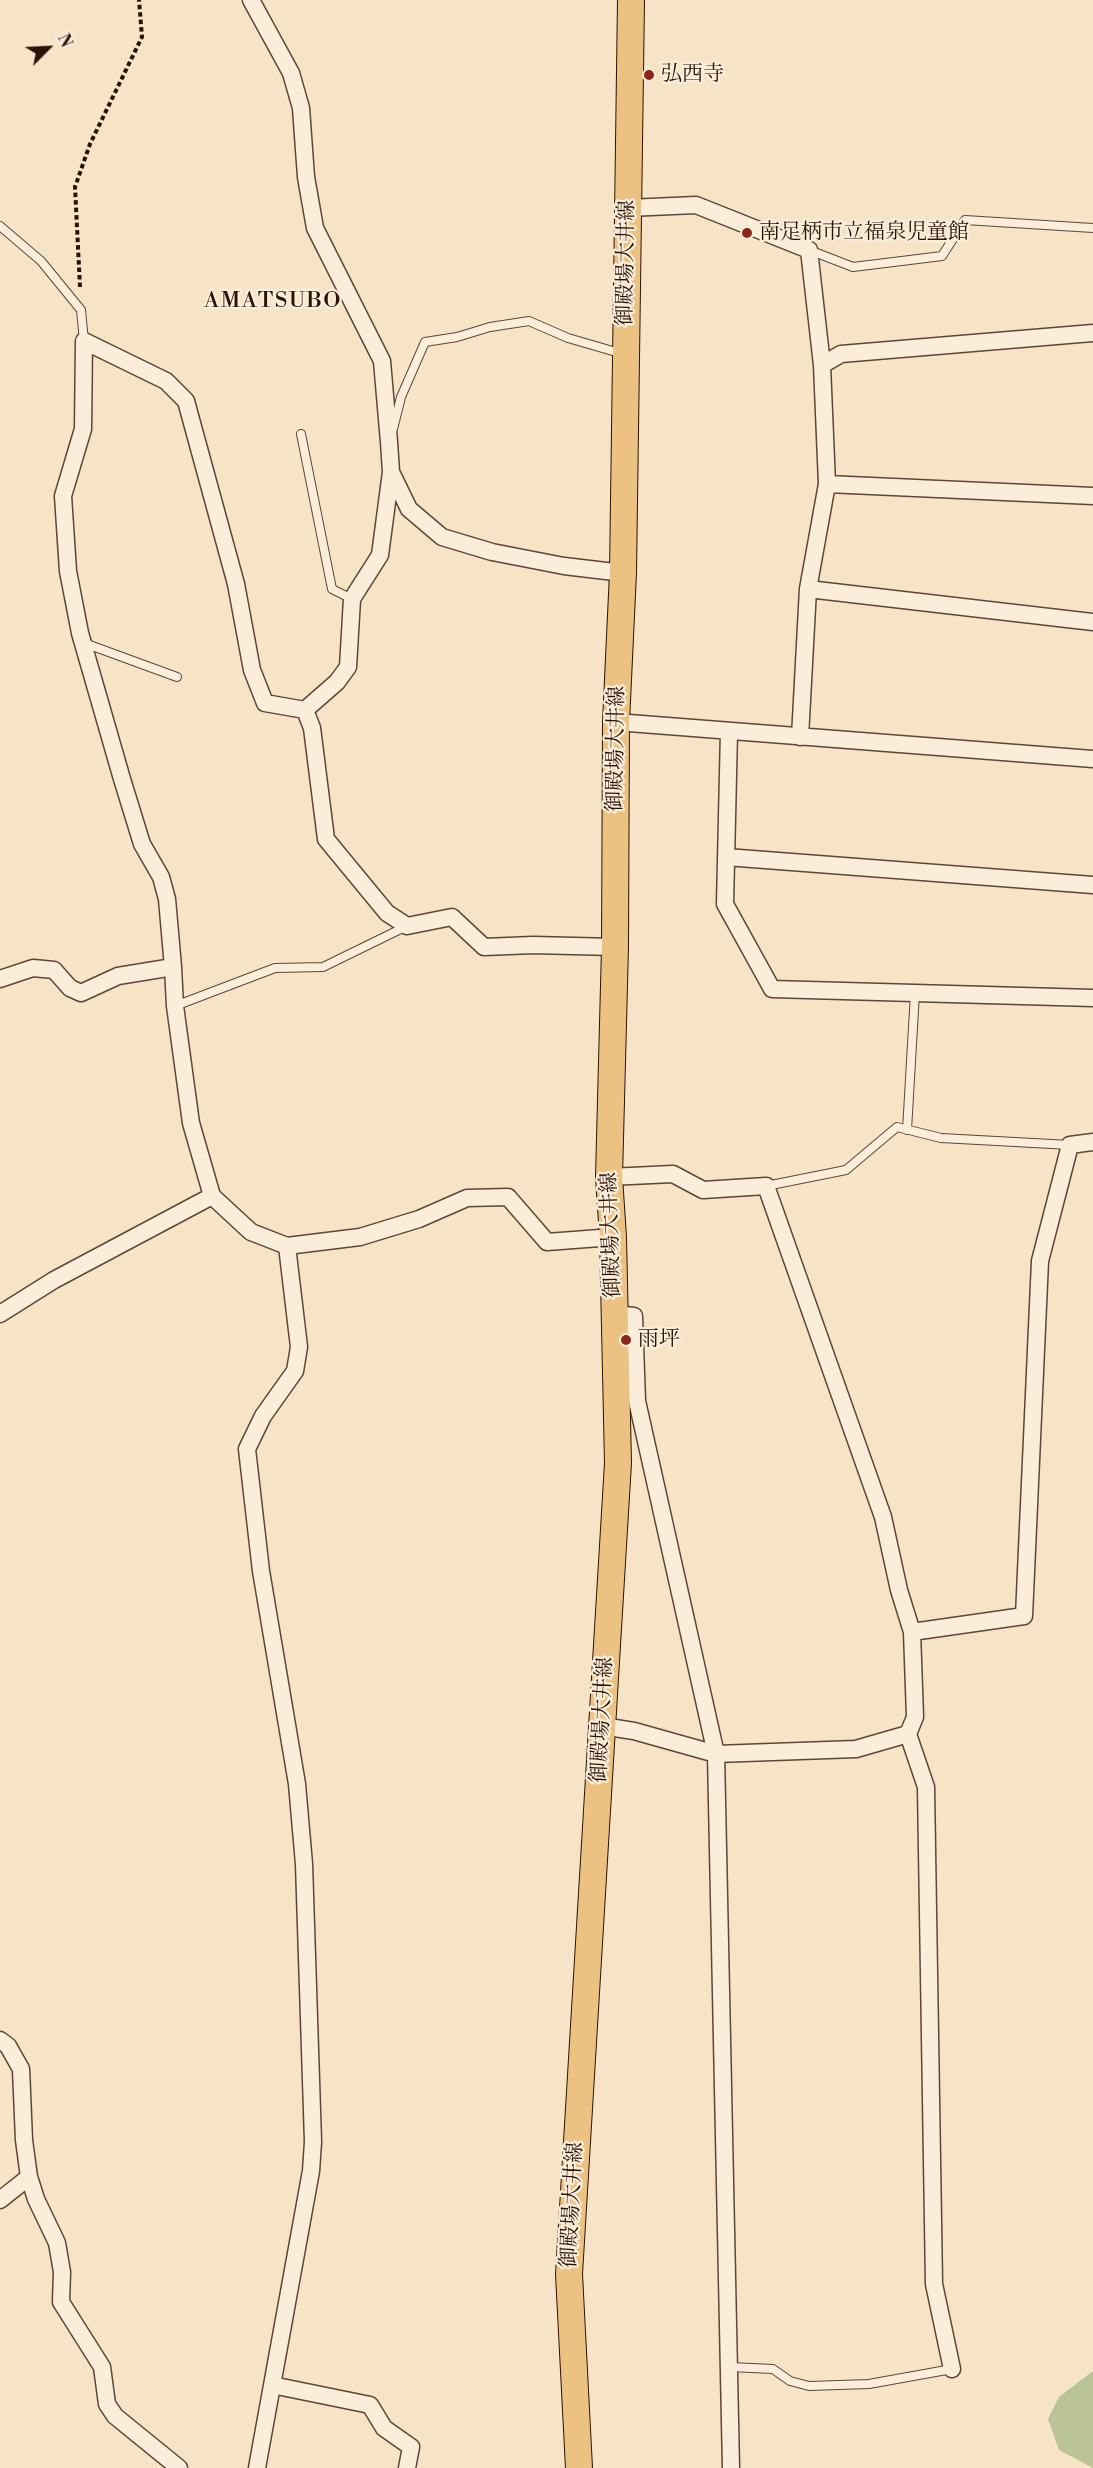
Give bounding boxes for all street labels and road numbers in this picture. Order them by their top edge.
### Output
street label: 御殿場大井線 [613,200,641,326]
street label: 御殿場大井線 [603,686,631,812]
street label: 御殿場大井線 [597,1172,627,1298]
street label: 御殿場大井線 [587,1656,619,1784]
street label: 御殿場大井線 [557,2141,589,2269]

